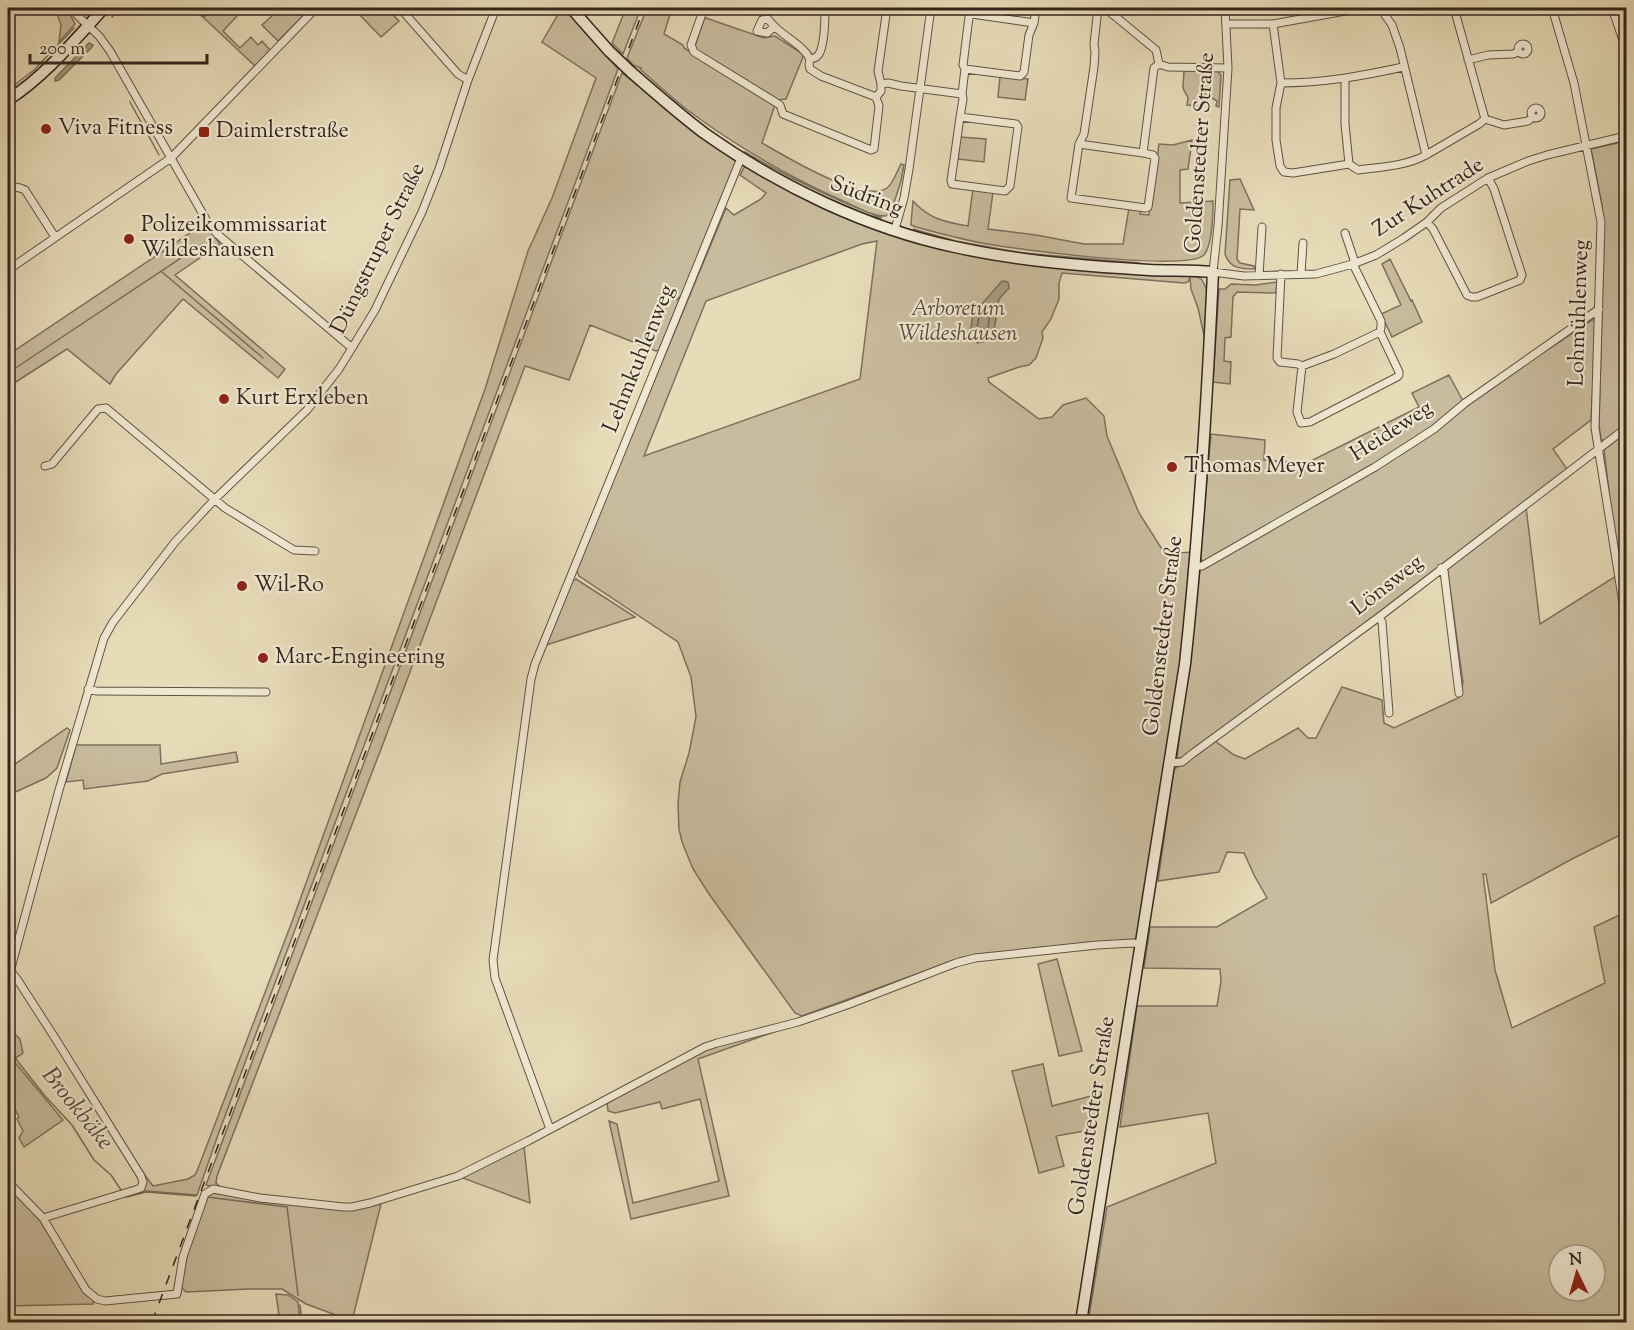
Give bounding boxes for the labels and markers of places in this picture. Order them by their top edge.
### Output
place label: Viva Fitness [58,113,173,145]
place label: Daimlerstraße [216,116,349,148]
marker: Viva Fitness [39,122,53,136]
marker: Daimlerstraße [197,125,211,139]
place label: Polizeikommissariat Wildeshausen [141,210,327,267]
marker: Polizeikommissariat Wildeshausen [122,232,136,246]
place label: Kurt Erxleben [236,383,369,415]
marker: Kurt Erxleben [217,392,231,406]
place label: Thomas Meyer [1184,451,1325,483]
marker: Thomas Meyer [1165,460,1179,474]
place label: Wil-Ro [254,570,324,602]
marker: Wil-Ro [235,579,249,593]
place label: Marc-Engineering [275,642,445,674]
marker: Marc-Engineering [256,651,270,665]

